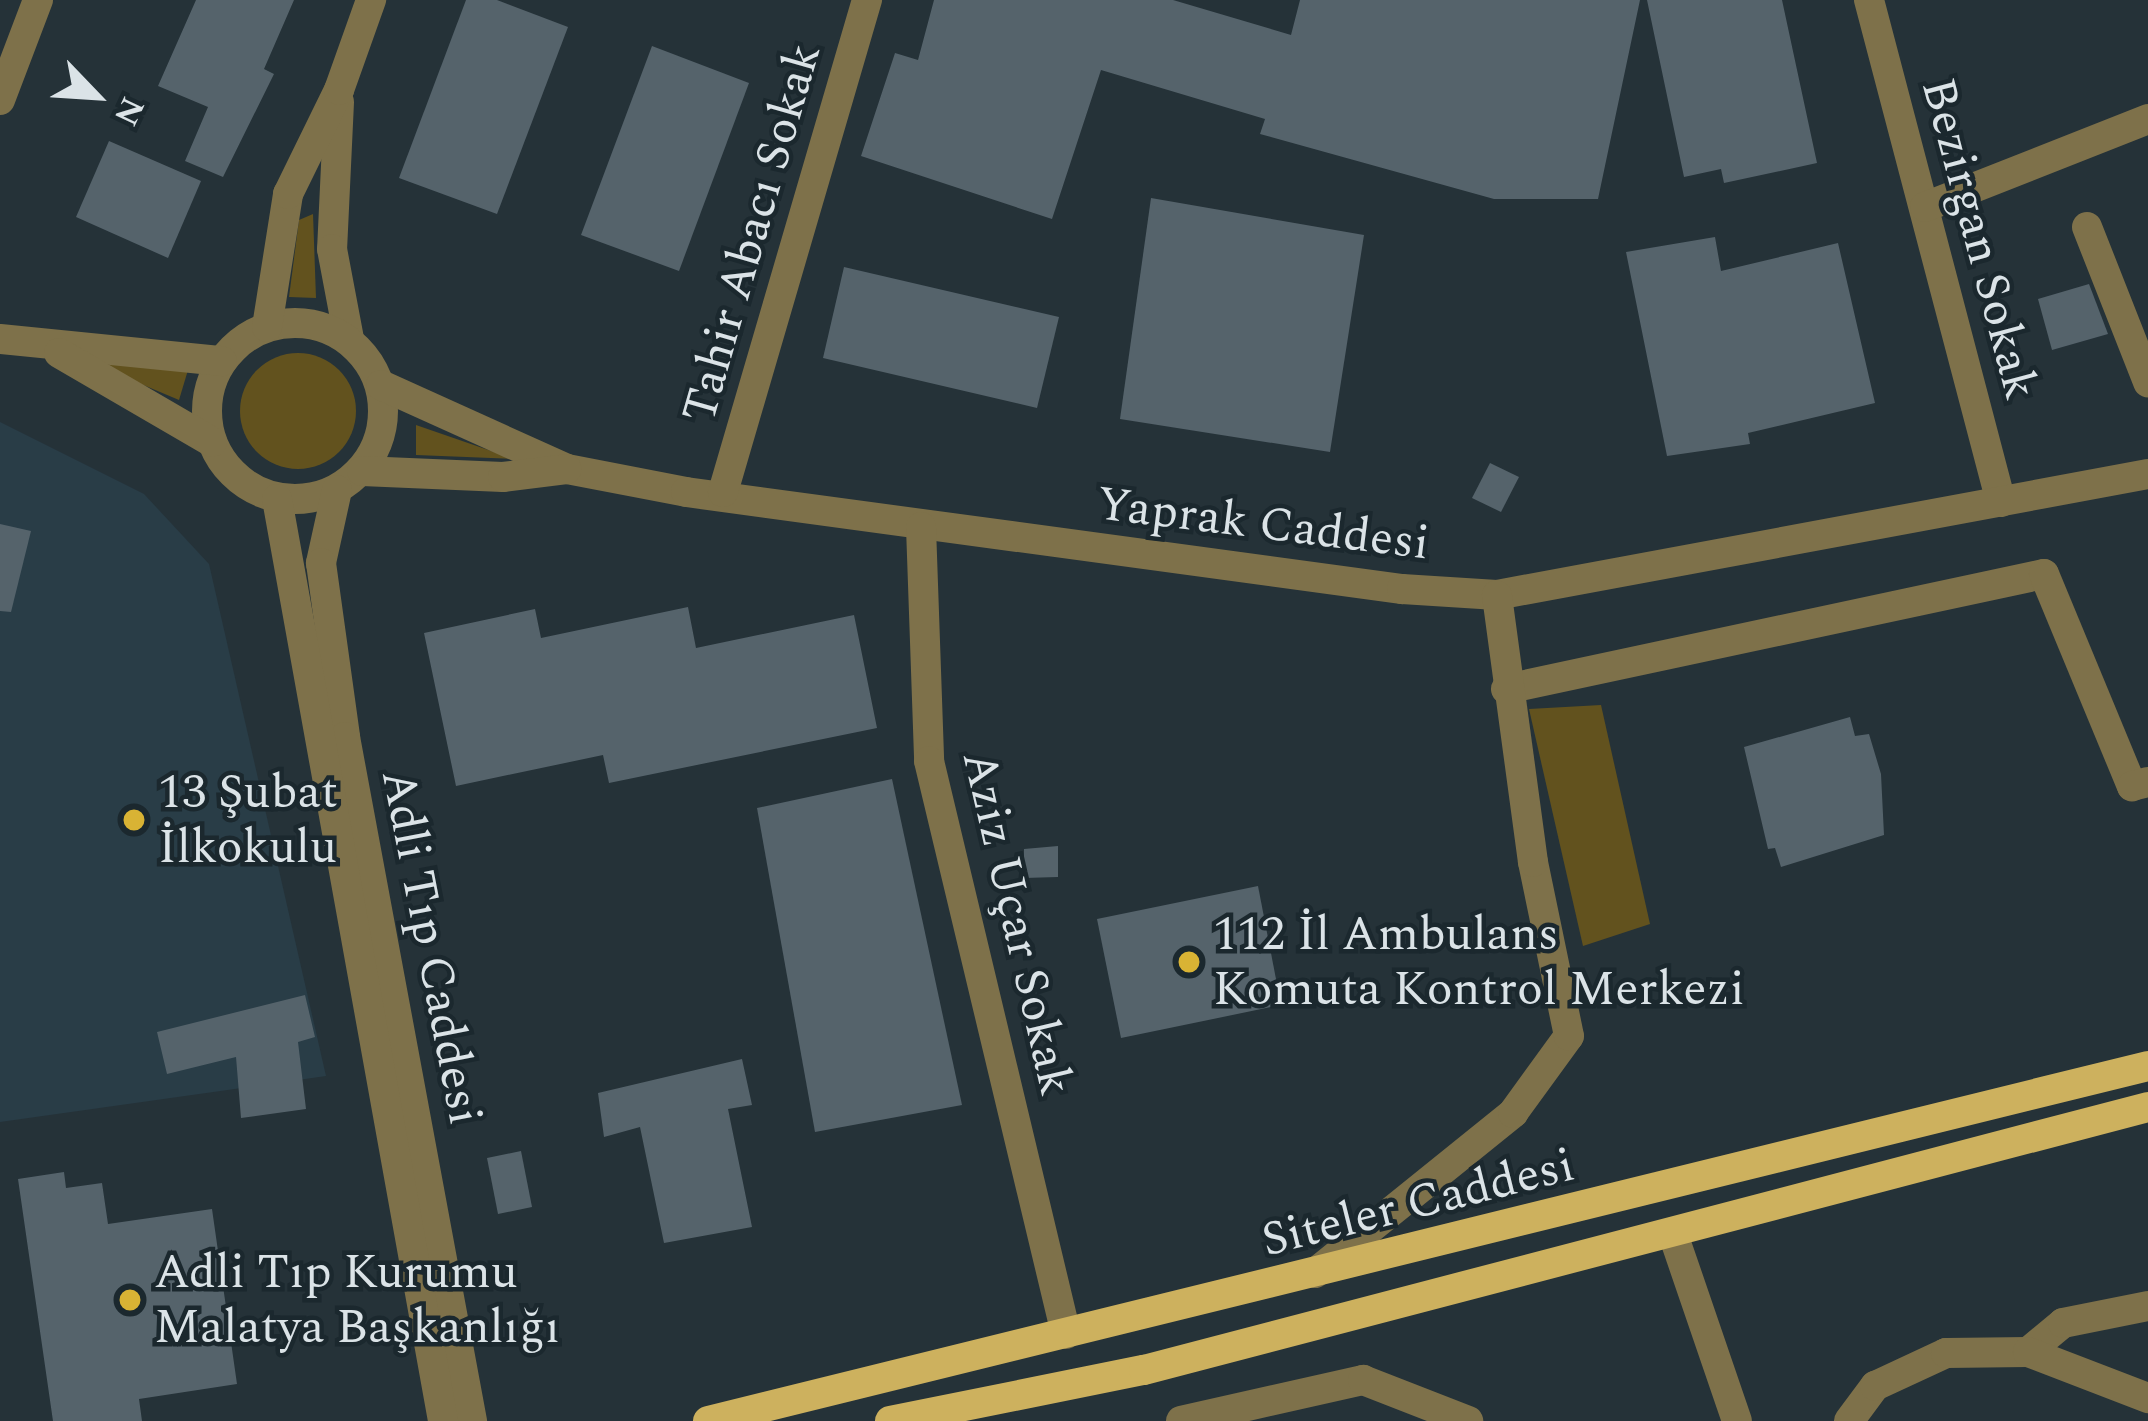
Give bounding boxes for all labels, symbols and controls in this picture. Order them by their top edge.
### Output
north arrow [36,36,156,156]
street label: Tahir Abacı Sokak [670,37,834,429]
street label: Bezirgan Sokak [1908,72,2050,406]
text: N [100,88,157,134]
street label: Yaprak Caddesi [1094,475,1432,573]
street label: Aziz Uçar Sokak [949,745,1085,1101]
place label: 13 Şubat İlkokulu [158,763,338,876]
street label: Adli Tıp Caddesi [368,765,494,1129]
marker: 13 Şubat İlkokulu [121,807,147,833]
place label: 112 İl Ambulans Komuta Kontrol Merkezi [1213,905,1745,1018]
marker: 112 İl Ambulans Komuta Kontrol Merkezi [1176,949,1202,975]
street label: Siteler Caddesi [1256,1136,1580,1270]
place label: Adli Tıp Kurumu Malatya Başkanlığı [154,1243,560,1356]
marker: Adli Tıp Kurumu Malatya Başkanlığı [117,1287,143,1313]

